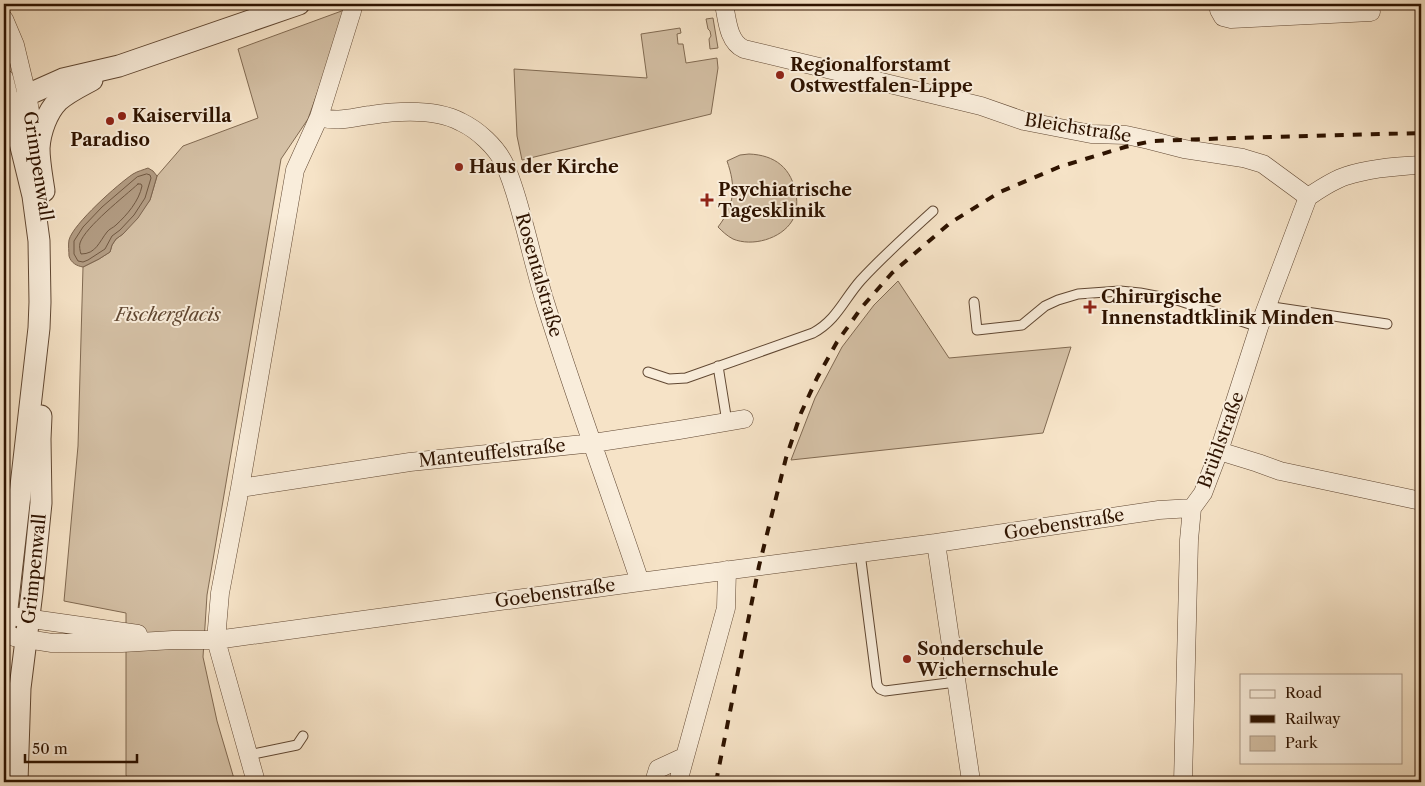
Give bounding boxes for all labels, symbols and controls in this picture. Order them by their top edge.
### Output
place label: Regionalforstamt Ostwestfalen-Lippe [790,54,973,97]
marker: Regionalforstamt Ostwestfalen-Lippe [774,69,786,81]
place label: Kaiservilla [132,105,232,127]
street label: Bleichstraße [1023,109,1133,147]
street label: Grimpenwall [18,110,58,222]
marker: Kaiservilla [116,110,128,122]
marker: Paradiso [104,115,116,127]
place label: Paradiso [70,129,150,151]
place label: Haus der Kirche [469,156,619,178]
marker: Haus der Kirche [453,161,465,173]
place label: Psychiatrische Tagesklinik [718,179,852,222]
marker: Psychiatrische Tagesklinik [700,193,714,207]
street label: Rosentalstraße [511,210,567,340]
place label: Chirurgische Innenstadtklinik Minden [1101,286,1334,329]
marker: Chirurgische Innenstadtklinik Minden [1083,300,1097,314]
park label: Fischerglacis [113,304,221,326]
street label: Brühlstraße [1193,389,1249,491]
street label: Manteuffelstraße [417,434,567,472]
street label: Goebenstraße [1002,504,1126,544]
street label: Grimpenwall [17,513,51,625]
street label: Goebenstraße [493,574,617,612]
place label: Sonderschule Wichernschule [916,638,1059,681]
marker: Sonderschule Wichernschule [901,653,913,665]
legend [1240,674,1402,764]
text: Road [1285,683,1322,702]
text: Railway [1285,709,1341,728]
scale bar [25,731,138,763]
text: Park [1285,733,1319,752]
text: 50 m [32,739,68,758]

